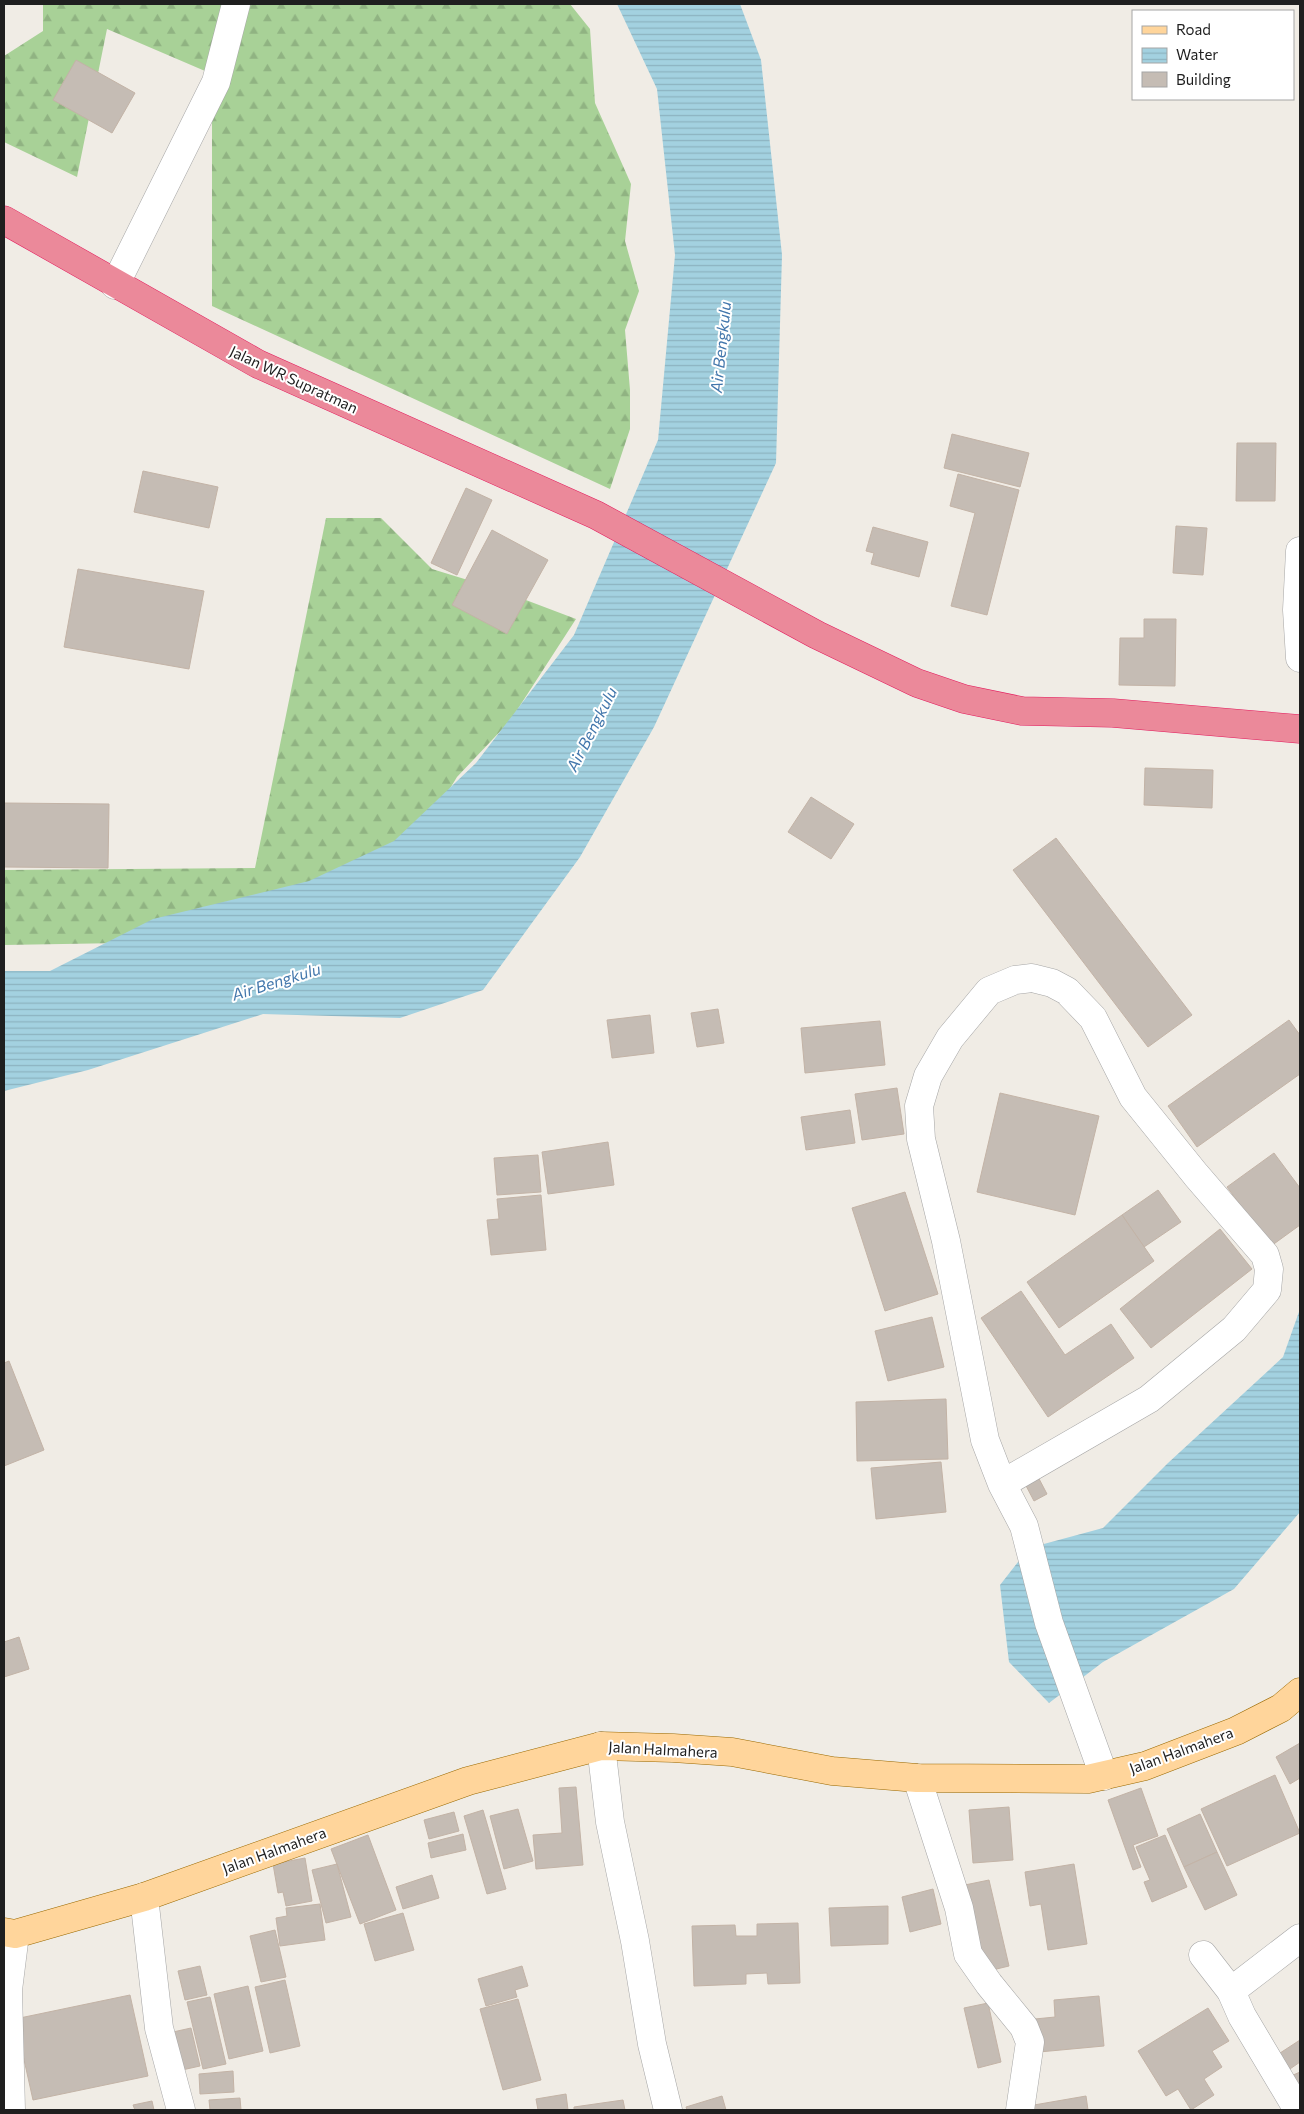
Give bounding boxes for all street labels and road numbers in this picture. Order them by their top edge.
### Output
street label: Jalan WR Supratman [227,341,361,417]
street label: Jalan Halmahera [1127,1723,1235,1777]
street label: Jalan Halmahera [608,1737,718,1761]
street label: Jalan Halmahera [220,1823,328,1877]

